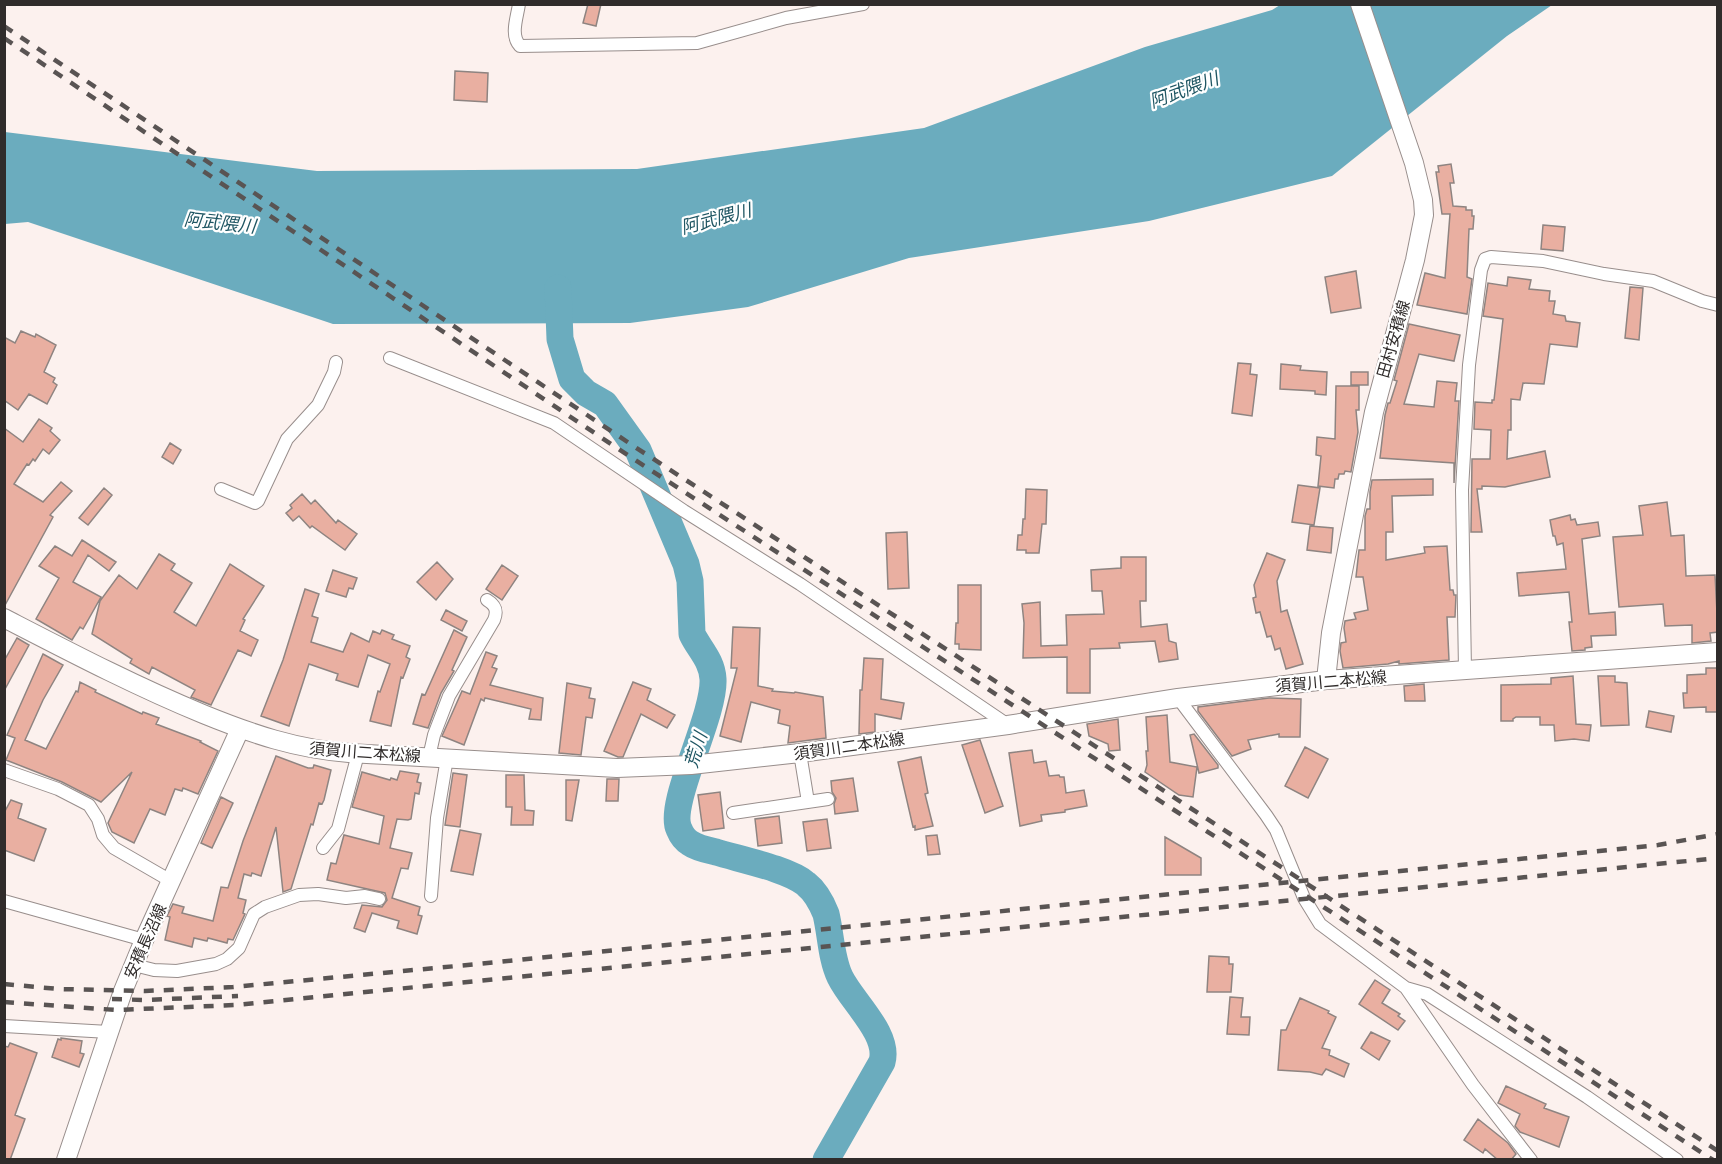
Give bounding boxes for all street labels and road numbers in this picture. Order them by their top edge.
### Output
street label: 田村安積線 [1372,298,1413,380]
street label: 須賀川二本松線 [1274,666,1388,695]
street label: 須賀川二本松線 [792,728,906,763]
street label: 須賀川二本松線 [309,738,422,765]
street label: 安積長沼線 [120,900,169,981]

